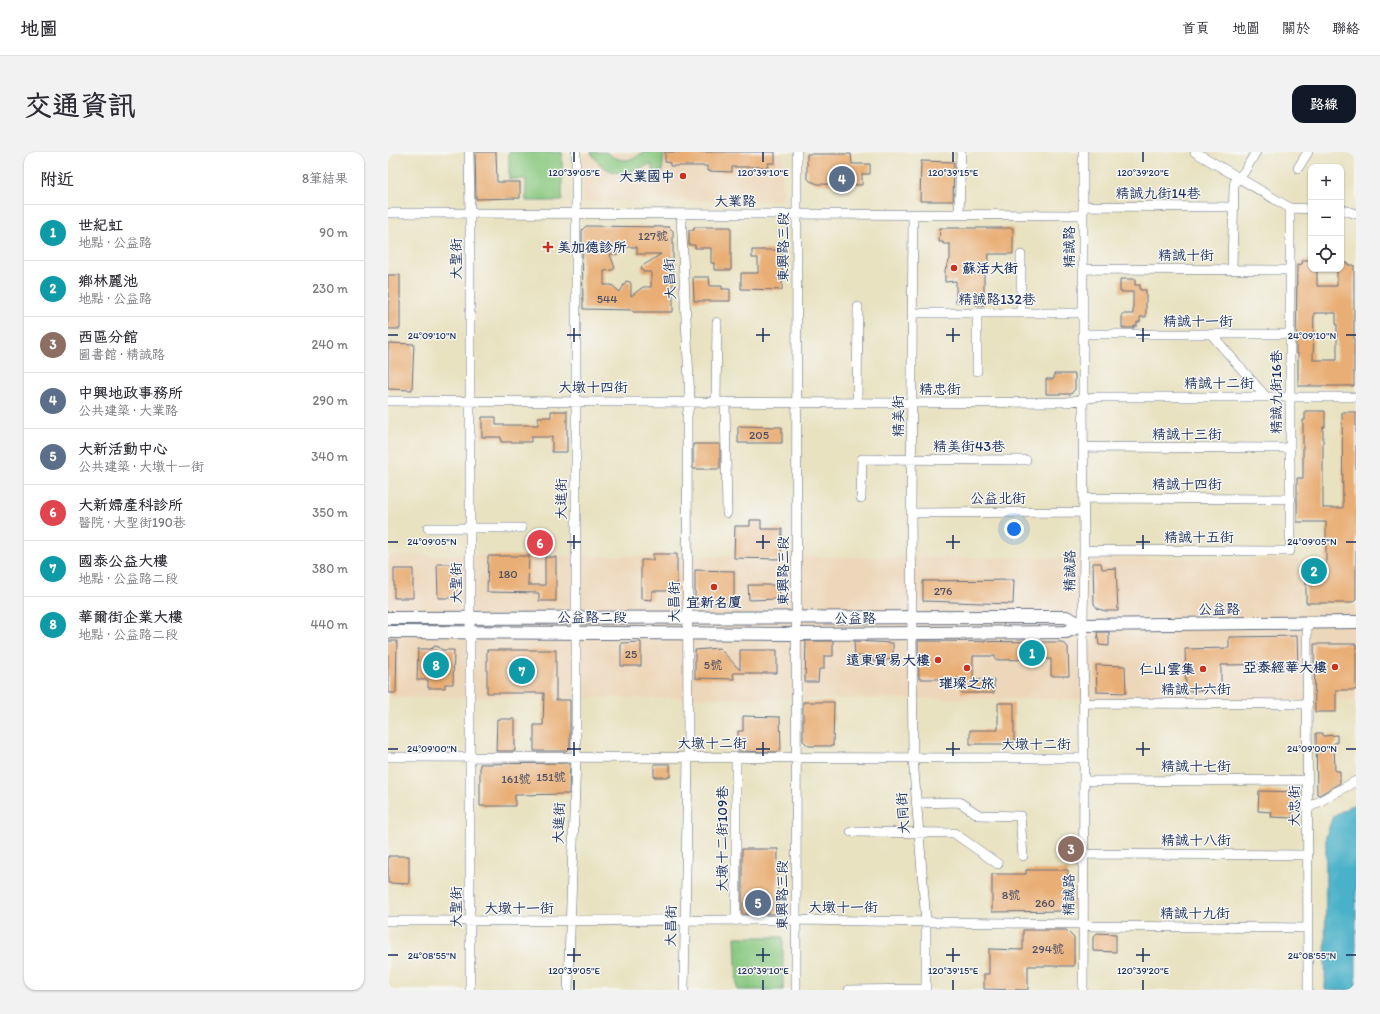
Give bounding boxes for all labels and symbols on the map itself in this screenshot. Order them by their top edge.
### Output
pin: 4 [829,164,855,194]
text: 120°39'05"E [548,166,601,179]
text: 120°39'10"E [737,166,789,179]
text: 120°39'15"E [928,166,979,179]
text: 120°39'20"E [1117,166,1170,179]
place label: 大業國中 [619,168,675,185]
marker: 大業國中 [678,171,688,181]
street label: 精誠九街14巷 [1116,185,1201,202]
street label: 大業路 [714,193,756,210]
street label: 東興路三段 [775,212,792,282]
street label: 精誠路 [1061,226,1078,268]
house number: 127號 [638,229,668,243]
street label: 大聖街 [448,238,465,280]
place label: 美加德診所 [557,239,627,256]
marker: 美加德診所 [542,241,554,253]
street label: 精誠十街 [1158,247,1214,264]
street label: 大昌街 [660,258,680,300]
place label: 蘇活大街 [962,260,1018,277]
marker: 蘇活大街 [949,263,959,273]
street label: 精誠路132巷 [958,291,1037,308]
house number: 544 [597,292,617,306]
street label: 精誠十一街 [1163,313,1233,330]
text: 24°09'10"N [408,329,457,342]
text: 24°09'10"N [1288,329,1337,342]
street label: 精誠九街16巷 [1268,349,1285,434]
street label: 精誠十二街 [1184,375,1254,392]
street label: 大墩十四街 [558,379,628,396]
street label: 精忠街 [919,381,961,398]
street label: 精美街 [890,395,907,437]
street label: 精誠十三街 [1152,426,1222,443]
house number: 205 [749,428,769,442]
street label: 精美街43巷 [933,438,1006,455]
street label: 精誠十四街 [1152,476,1222,493]
street label: 大進街 [553,478,570,520]
street label: 公益北街 [970,490,1026,507]
your location [1004,519,1024,539]
pin: 6 [527,528,553,558]
street label: 精誠十五街 [1164,529,1234,546]
text: 24°09'05"N [407,535,457,548]
text: 24°09'05"N [1287,535,1337,548]
street label: 東興路三段 [775,536,792,606]
street label: 精誠路 [1061,550,1079,592]
pin: 2 [1301,556,1327,586]
street label: 大聖街 [448,562,465,604]
house number: 180 [498,567,518,581]
street label: 大昌街 [666,581,683,623]
marker: 宜新名廈 [709,582,719,592]
house number: 276 [934,584,952,598]
place label: 宜新名廈 [686,594,742,611]
street label: 公益路 [1198,601,1240,618]
street label: 公益路二段 [557,609,627,626]
street label: 公益路 [834,610,876,627]
pin: 1 [1019,638,1045,668]
house number: 25 [625,647,637,661]
pin: 8 [423,650,449,680]
place label: 遠東貿易大樓 [846,652,930,669]
marker: 遠東貿易大樓 [933,655,943,665]
pin: 7 [509,656,535,686]
house number: 5號 [704,658,722,672]
place label: 亞泰經華大樓 [1243,659,1327,676]
place label: 仁山雲集 [1139,661,1195,678]
marker: 亞泰經華大樓 [1330,662,1340,672]
marker: 璀璨之旅 [962,663,972,673]
marker: 仁山雲集 [1198,664,1208,674]
place label: 璀璨之旅 [939,675,995,692]
street label: 精誠十六街 [1161,681,1231,698]
street label: 大墩十二街 [677,735,747,752]
street label: 大墩十二街 [1001,736,1071,753]
text: 24°09'00"N [407,742,457,755]
text: 24°09'00"N [1287,742,1337,755]
street label: 精誠十七街 [1161,758,1231,775]
house number: 151號 [536,770,566,784]
house number: 161號 [501,772,531,786]
street label: 大墩十二街109巷 [714,785,731,892]
street label: 大忠街 [1286,785,1303,827]
street label: 大同街 [893,791,913,835]
street label: 大進街 [550,802,568,844]
street label: 精誠十八街 [1161,832,1231,849]
pin: 3 [1058,834,1084,864]
street label: 東興路三段 [774,860,791,930]
street label: 精誠路 [1060,874,1078,916]
street label: 大聖街 [448,886,465,928]
pin: 5 [745,888,771,918]
house number: 8號 [1002,888,1020,902]
house number: 260 [1035,896,1055,910]
street label: 大墩十一街 [808,899,878,916]
street label: 大墩十一街 [484,900,554,917]
street label: 大昌街 [662,905,680,947]
street label: 精誠十九街 [1160,905,1230,922]
house number: 294號 [1032,942,1064,956]
text: 24°08'55"N [408,949,457,962]
text: 24°08'55"N [1288,949,1337,962]
text: 120°39'05"E [548,964,601,977]
text: 120°39'10"E [737,964,789,977]
text: 120°39'15"E [928,964,979,977]
text: 120°39'20"E [1117,964,1170,977]

